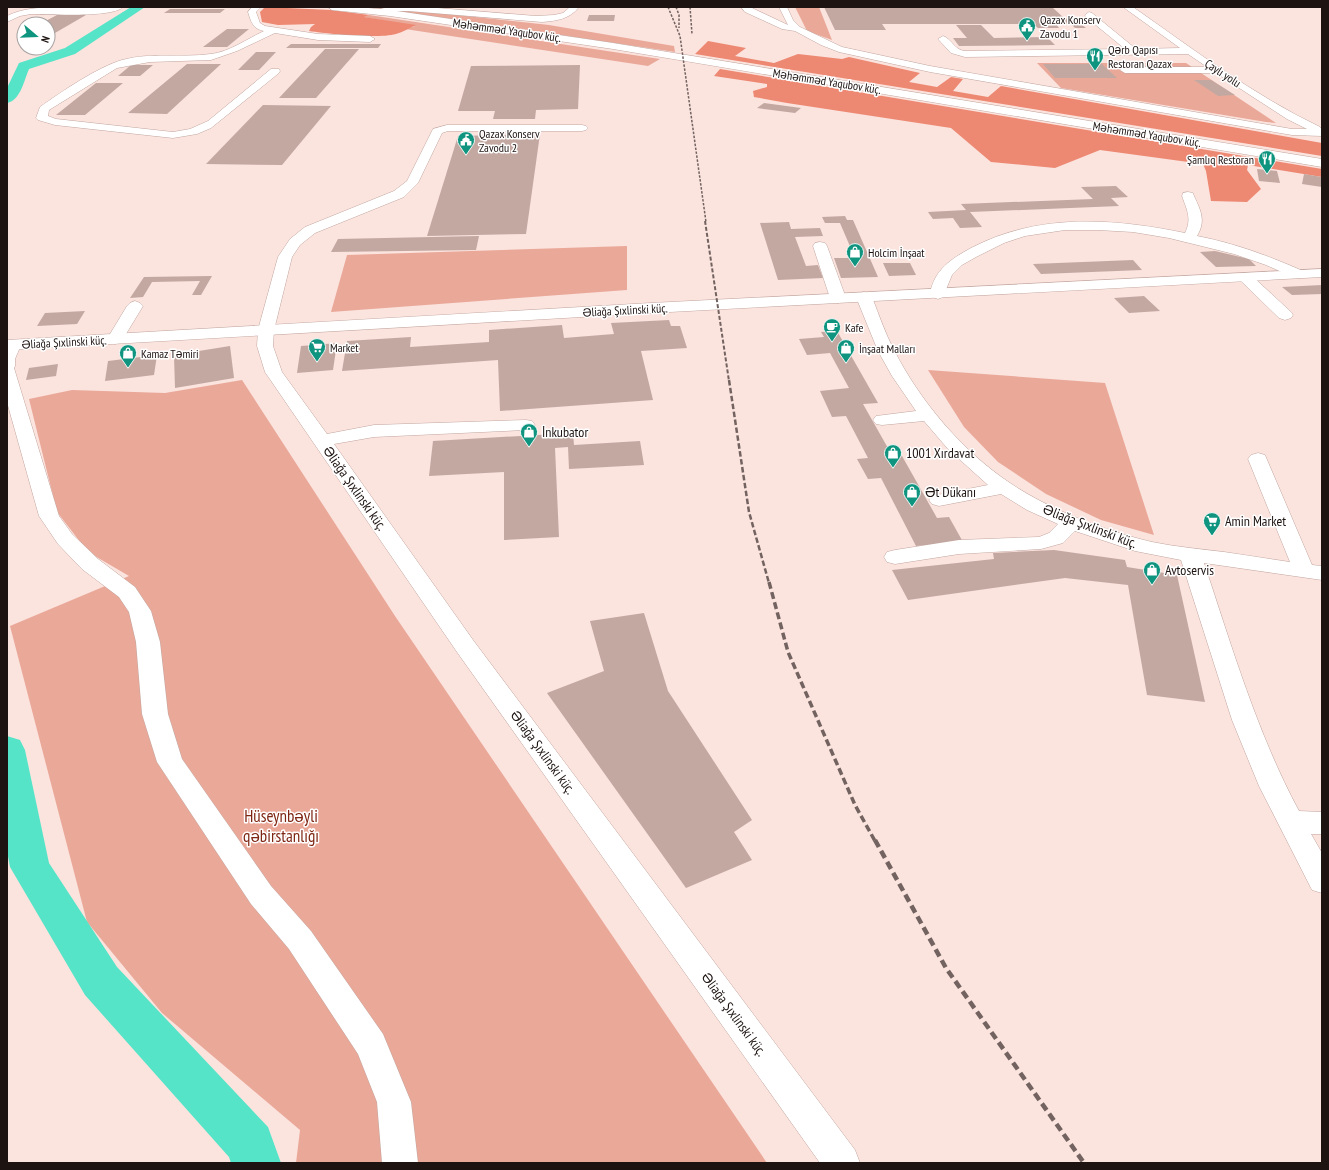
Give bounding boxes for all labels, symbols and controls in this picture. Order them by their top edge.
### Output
place label: Qazax Konserv Zavodu 1 [1040,12,1101,41]
street label: Məhəmməd Yaqubov küç. [452,15,562,45]
north arrow [16,16,56,56]
public building icon: Qazax Konserv Zavodu 1 [1017,16,1037,41]
text: N [38,34,53,44]
place label: Qərb Qapısı Restoran Qazax [1108,42,1172,71]
restaurant icon: Qərb Qapısı Restoran Qazax [1085,46,1105,71]
street label: Çaylı yolu [1202,56,1244,90]
street label: Məhəmməd Yaqubov küç. [772,65,882,97]
street label: Məhəmməd Yaqubov küç. [1092,118,1202,150]
place label: Qazax Konserv Zavodu 2 [479,126,540,155]
public building icon: Qazax Konserv Zavodu 2 [456,130,476,155]
restaurant icon: Şamlıq Restoran [1257,149,1277,174]
place label: Şamlıq Restoran [1187,152,1254,167]
shop icon: Holcim İnşaat [845,242,865,267]
place label: Holcim İnşaat [868,245,925,260]
street label: Əliağa Şıxlinski küç. [582,300,668,320]
cafe icon: Kafe [822,317,842,342]
place label: Kafe [845,320,863,335]
street label: Əliağa Şıxlinski küç. [21,332,107,352]
supermarket icon: Market [307,337,327,362]
shop icon: İnşaat Malları [836,338,856,363]
place label: Market [330,340,359,355]
place label: İnşaat Malları [859,341,915,356]
shop icon: Kamaz Təmiri [118,343,138,368]
place label: Kamaz Təmiri [141,346,199,361]
shop icon: İnkubator [519,422,539,447]
place label: İnkubator [542,423,588,441]
street label: Əliağa Şıxlinski küç. [319,442,391,534]
shop icon: 1001 Xırdavat [883,443,903,468]
place label: 1001 Xırdavat [906,444,974,462]
shop icon: Ət Dükanı [902,482,922,507]
place label: Ət Dükanı [925,483,976,501]
street label: Əliağa Şıxlinski küç. [1040,500,1140,552]
supermarket icon: Amin Market [1202,511,1222,536]
place label: Amin Market [1225,512,1286,530]
shop icon: Avtoservis [1142,560,1162,585]
place label: Avtoservis [1165,561,1214,579]
street label: Əliağa Şıxlinski küç. [506,706,580,798]
park label: Hüseynbəyli qəbirstanlığı [243,805,319,847]
street label: Əliağa Şıxlinski küç. [697,968,771,1060]

